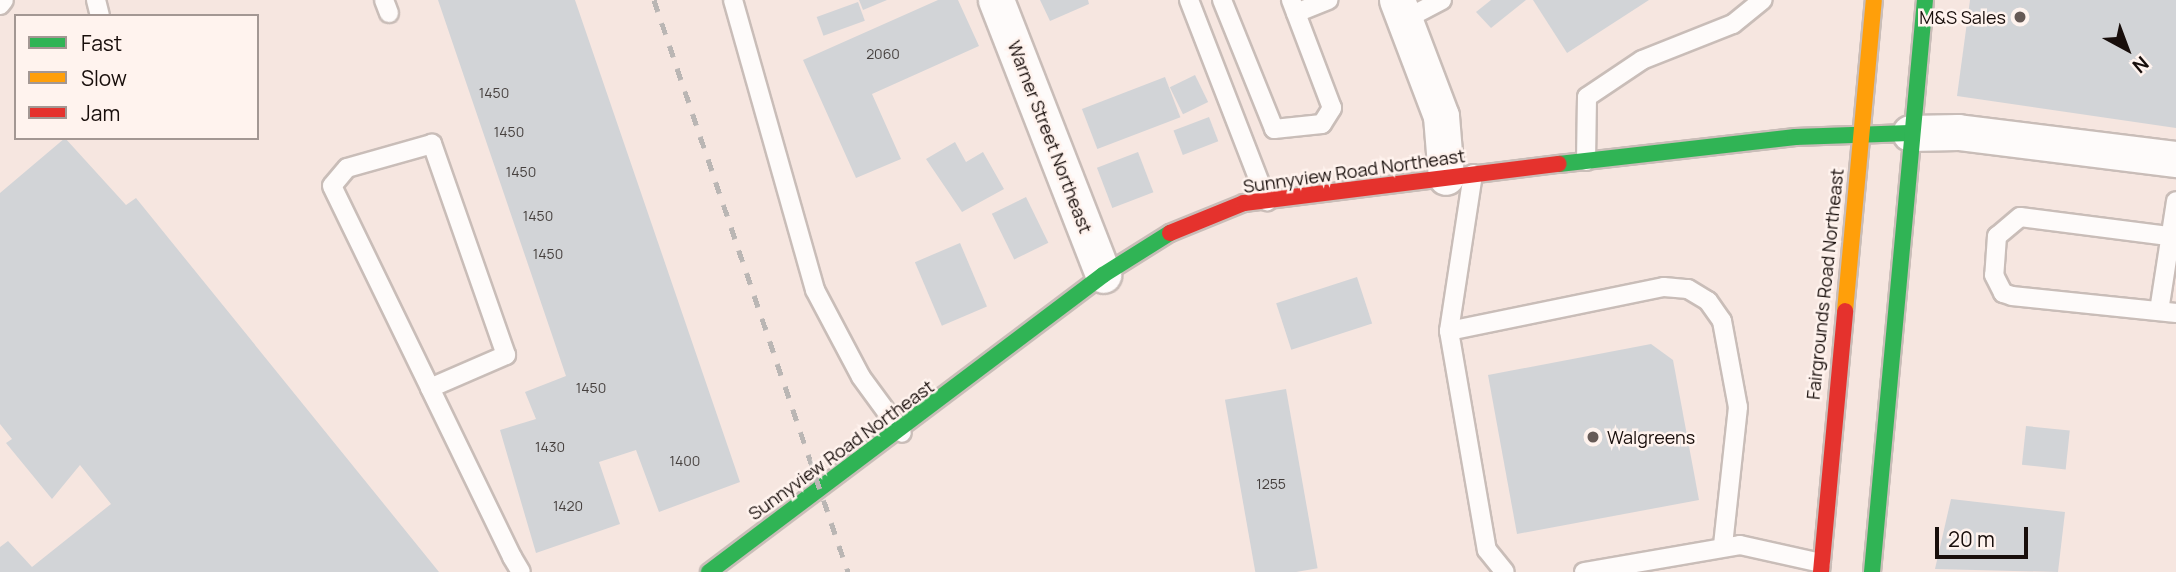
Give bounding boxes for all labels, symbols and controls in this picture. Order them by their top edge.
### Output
place label: M&S Sales [1919,6,2006,28]
marker: M&S Sales [2012,9,2028,25]
legend [14,14,259,140]
north arrow [2092,14,2162,84]
text: Fast [81,29,122,57]
street label: Warner Street Northeast [1003,38,1097,236]
house number: 2060 [866,46,900,62]
text: N [2127,51,2154,79]
text: Slow [81,64,127,92]
house number: 1450 [479,85,509,101]
text: Jam [81,99,120,127]
house number: 1450 [494,124,524,140]
street label: Sunnyview Road Northeast [1242,145,1466,197]
house number: 1450 [506,164,536,180]
street label: Fairgrounds Road Northeast [1802,167,1848,401]
house number: 1450 [523,208,553,224]
house number: 1450 [533,246,563,262]
street label: Sunnyview Road Northeast [744,375,938,525]
house number: 1450 [576,380,606,396]
place label: Walgreens [1607,426,1695,448]
marker: Walgreens [1585,429,1601,445]
house number: 1430 [535,439,565,455]
house number: 1400 [670,453,700,469]
house number: 1255 [1256,476,1286,492]
house number: 1420 [553,498,583,514]
scale bar [1938,512,2031,556]
text: 20 m [1948,525,1995,553]

